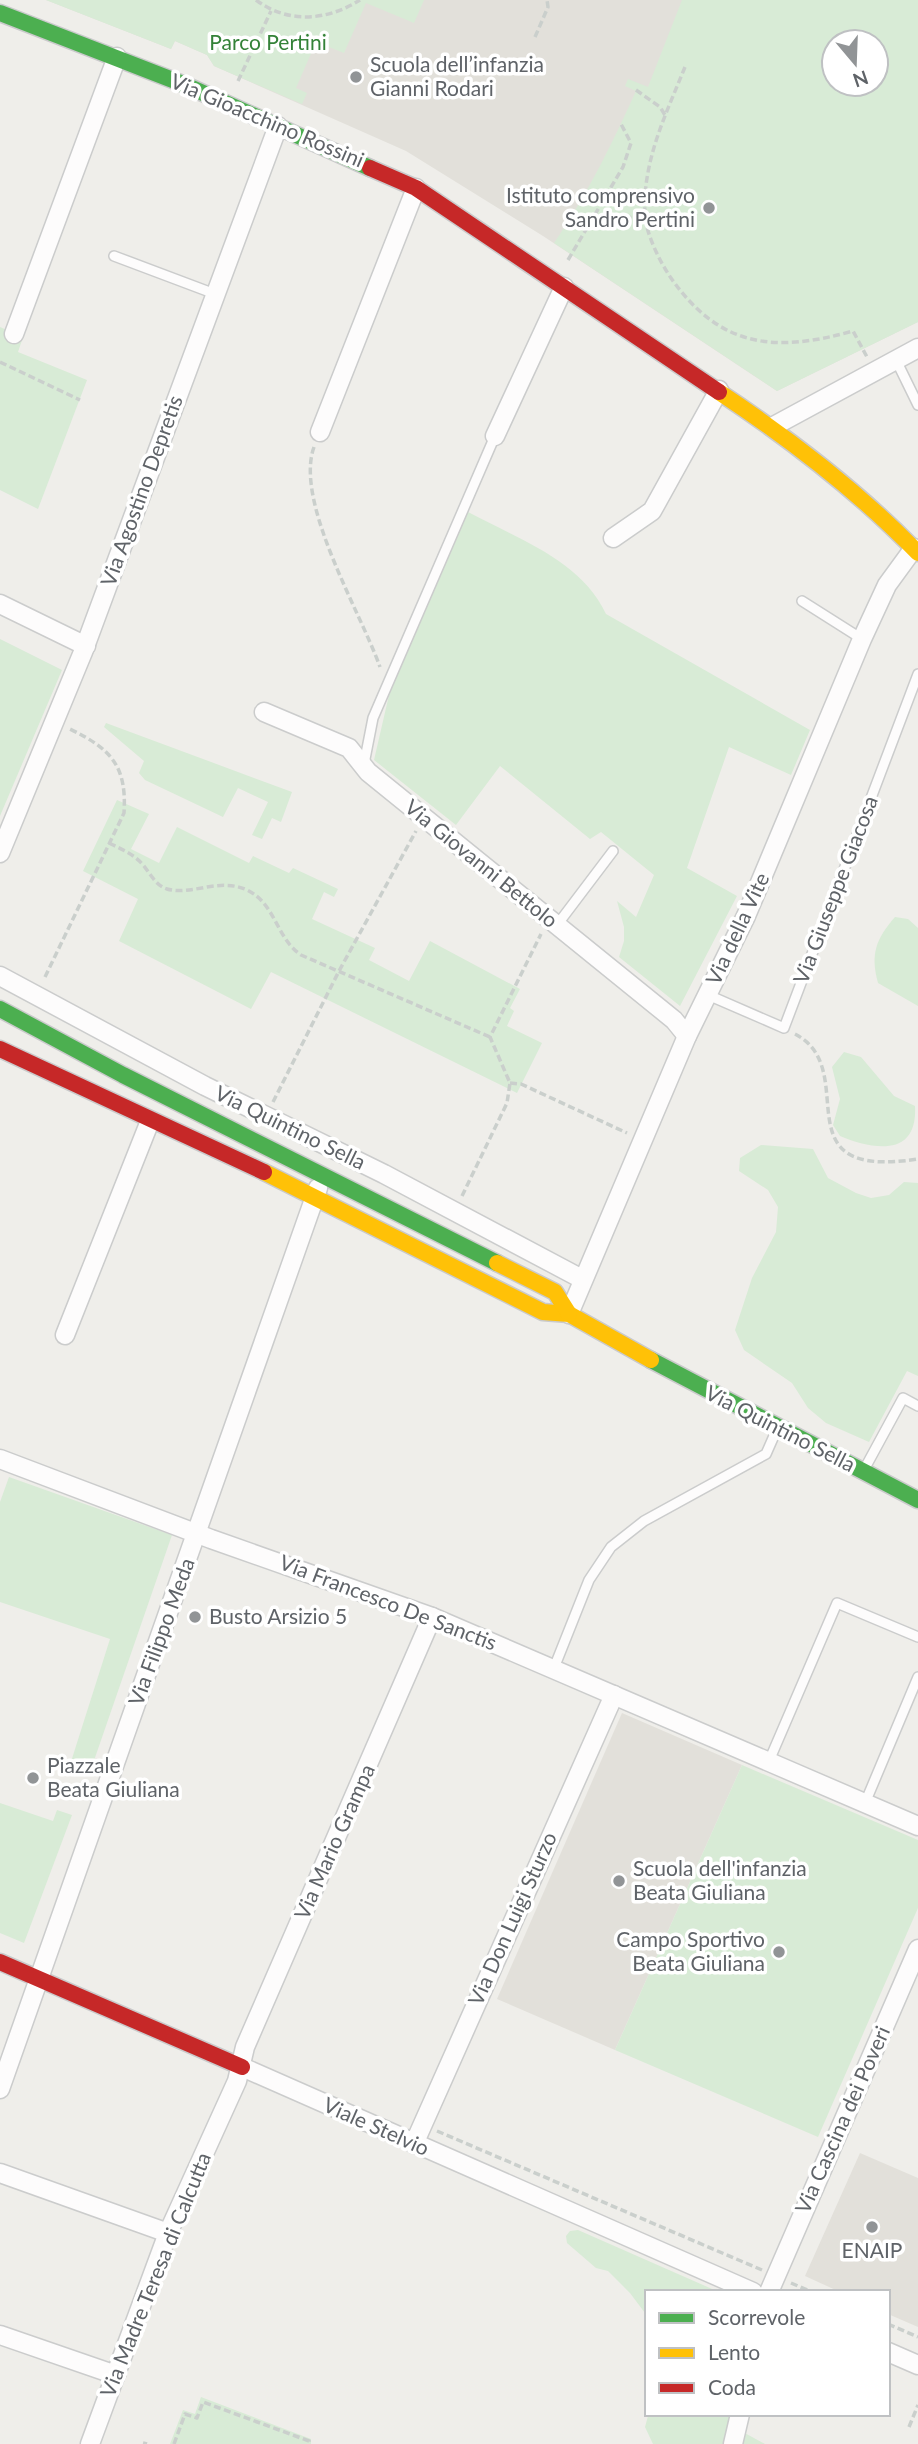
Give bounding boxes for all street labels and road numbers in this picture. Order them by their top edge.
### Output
street label: Via Gioacchino Rossini [167,68,368,172]
street label: Via Agostino Depretis [94,392,187,589]
street label: Via Giuseppe Giacosa [787,792,882,987]
street label: Via Giovanni Bettolo [400,794,563,932]
street label: Via della Vite [700,868,773,988]
street label: Via Quintino Sella [211,1079,370,1174]
street label: Via Quintino Sella [702,1379,860,1476]
street label: Via Francesco De Sanctis [276,1549,501,1655]
street label: Via Filippo Meda [122,1554,199,1709]
street label: Via Mario Grampa [288,1760,379,1923]
street label: Via Don Luigi Sturzo [462,1828,561,2009]
street label: Via Cascina dei Poveri [789,2022,894,2217]
street label: Viale Stelvio [320,2091,434,2160]
street label: Via Madre Teresa di Calcutta [94,2148,215,2400]

